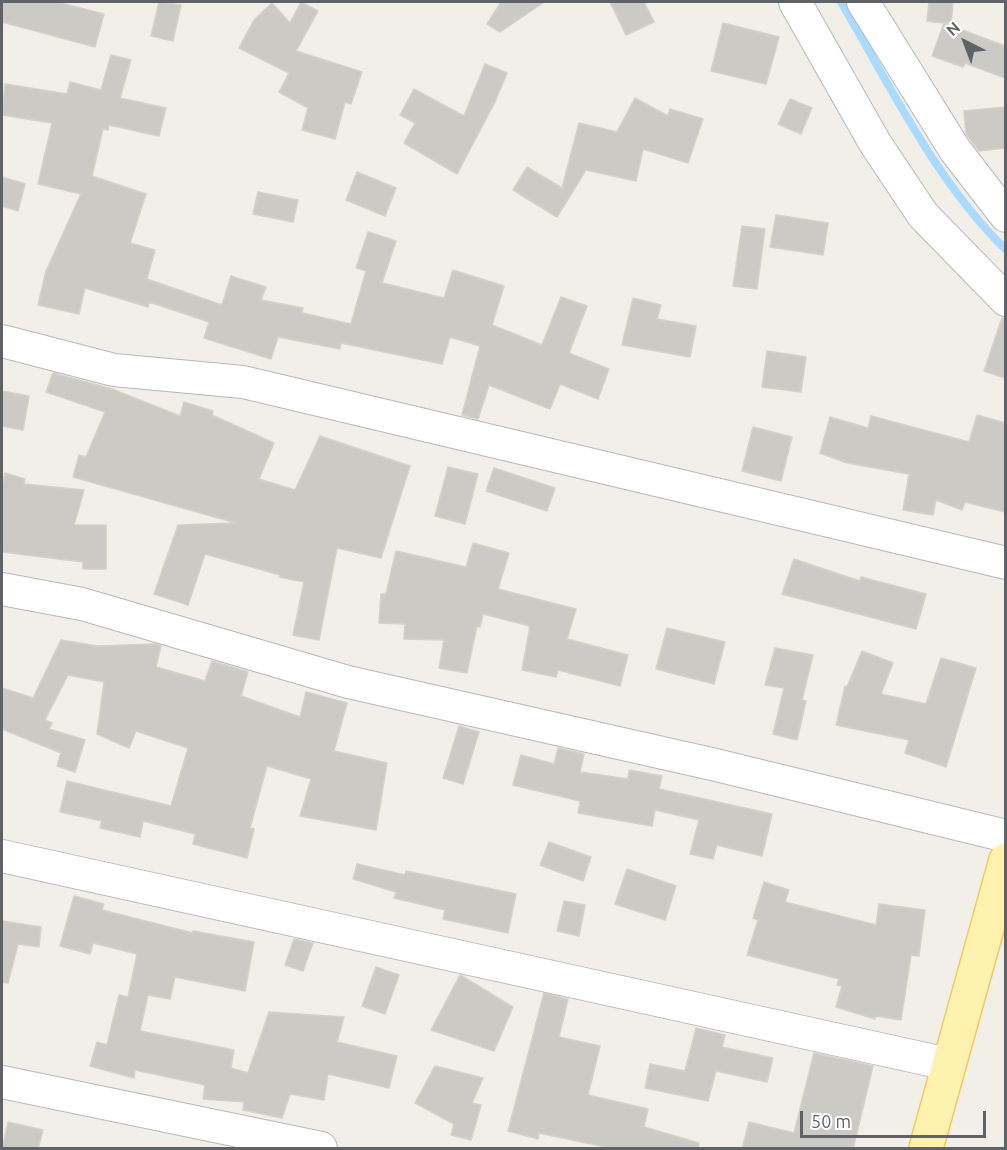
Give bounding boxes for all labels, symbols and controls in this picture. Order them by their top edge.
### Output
north arrow [935,12,995,72]
text: N [942,18,963,39]
scale bar [803,1099,989,1137]
text: 50 m [811,1111,851,1131]

